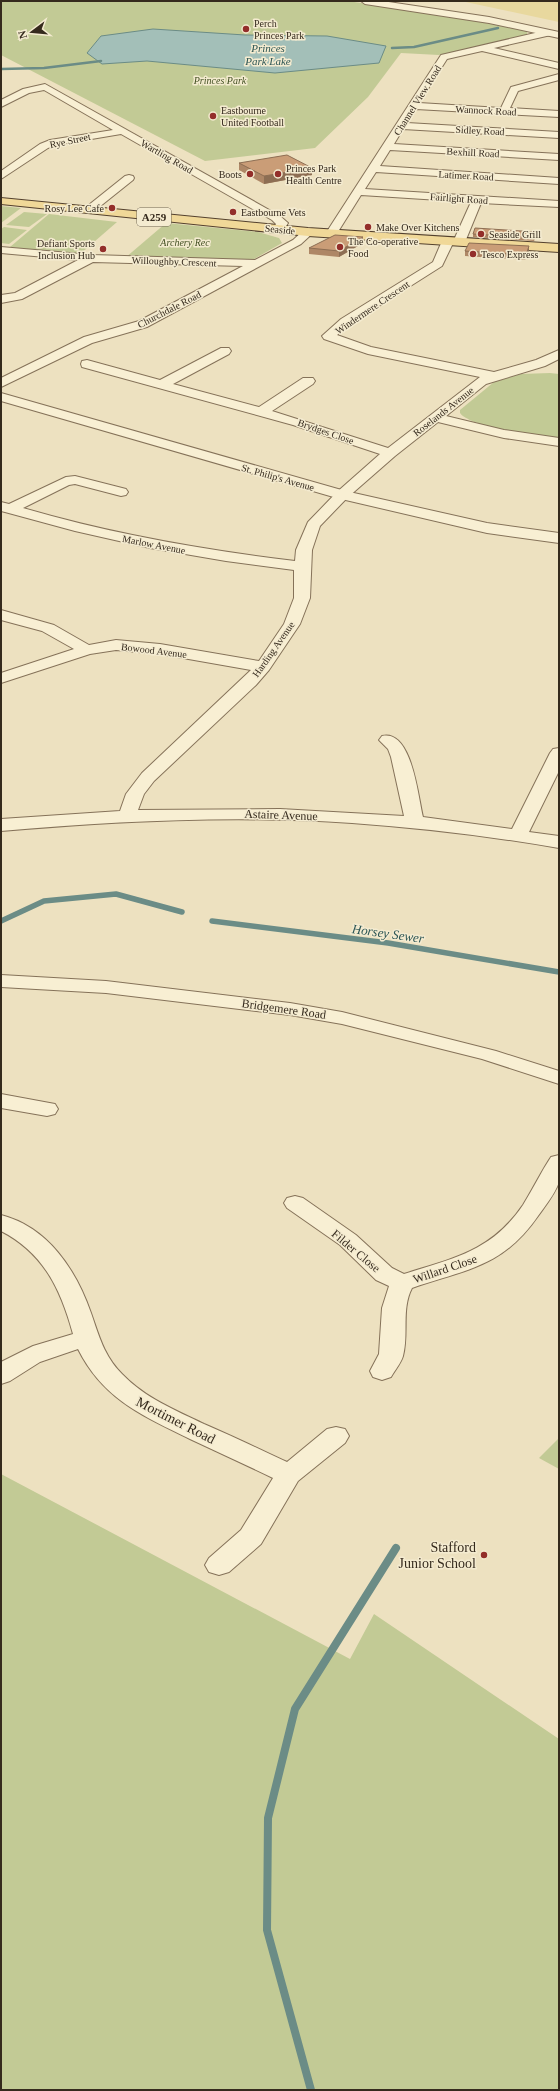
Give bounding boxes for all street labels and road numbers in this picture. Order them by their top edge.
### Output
street label: Channel View Road [391,63,443,137]
street label: Wannock Road [455,103,517,118]
street label: Sidley Road [455,124,505,137]
street label: Rye Street [49,131,92,150]
street label: Wartling Road [139,137,195,176]
street label: Bexhill Road [446,146,500,159]
street label: Latimer Road [438,169,494,182]
street label: Fairlight Road [430,191,488,206]
road number: A259 [137,208,171,226]
street label: Seaside [264,222,296,237]
street label: Willoughby Crescent [131,255,217,268]
street label: Windermere Crescent [333,278,412,336]
street label: Churchdale Road [136,289,203,330]
street label: Roselands Avenue [411,384,476,438]
street label: Brydges Close [296,417,356,446]
street label: St. Philip's Avenue [240,462,316,493]
street label: Marlow Avenue [121,533,187,556]
street label: Harding Avenue [250,619,297,679]
street label: Bowood Avenue [120,641,188,660]
street label: Astaire Avenue [244,807,318,823]
street label: Bridgemere Road [241,996,327,1022]
street label: Filder Close [329,1227,383,1275]
street label: Willard Close [411,1252,479,1286]
street label: Mortimer Road [134,1394,218,1447]

